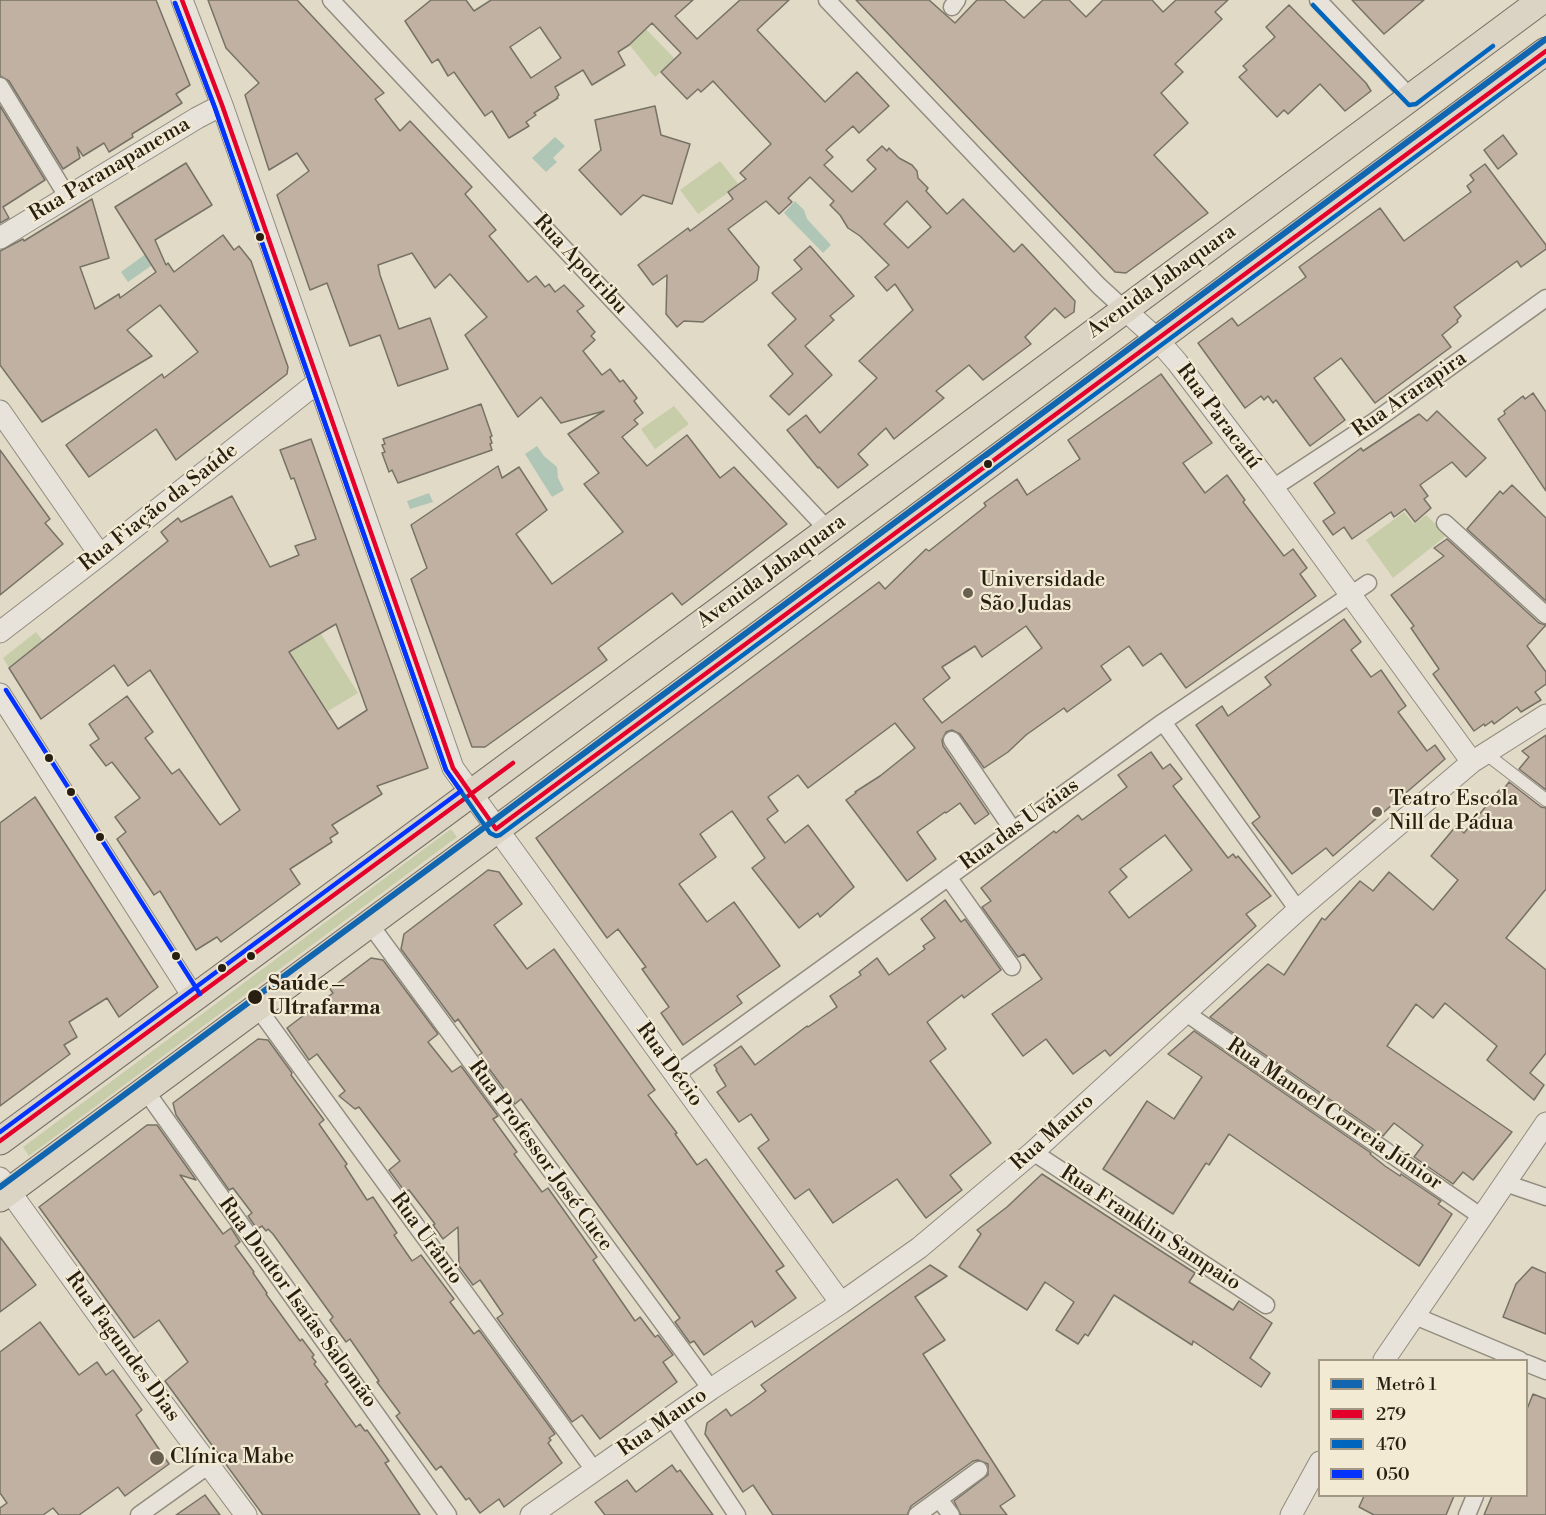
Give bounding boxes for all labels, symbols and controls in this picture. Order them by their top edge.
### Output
street label: Rua Paranapanema [25,112,195,228]
street label: Rua Apotribu [527,210,633,320]
street label: Avenida Jabaquara [1083,220,1241,344]
unlabelled marker [254,231,266,243]
street label: Rua Ararapira [1348,346,1472,444]
street label: Rua Paracatú [1170,359,1266,475]
street label: Rua Fiação da Saúde [75,438,243,578]
unlabelled marker [982,458,994,470]
street label: Avenida Jabaquara [693,510,851,634]
place label: Universidade São Judas [980,568,1105,618]
marker: Universidade São Judas [961,586,975,600]
unlabelled marker [43,752,55,764]
street label: Rua das Uváias [956,773,1084,877]
unlabelled marker [65,786,77,798]
place label: Teatro Escola Nill de Pádua [1389,787,1518,837]
marker: Teatro Escola Nill de Pádua [1370,805,1384,819]
unlabelled marker [94,831,106,843]
unlabelled marker [170,950,182,962]
unlabelled marker [245,950,257,962]
unlabelled marker [216,962,228,974]
place label: Saúde – Ultrafarma [268,972,381,1022]
marker: Saúde – Ultrafarma [246,988,264,1006]
street label: Rua Décio [630,1018,708,1112]
street label: Rua Manoel Correia Júnior [1221,1033,1447,1197]
street label: Rua Professor José Cuce [462,1056,618,1256]
street label: Rua Mauro [1006,1089,1100,1177]
street label: Rua Franklin Sampaio [1055,1161,1245,1297]
street label: Rua Urânio [384,1188,468,1290]
street label: Rua Doutor Isaías Salomão [212,1193,382,1413]
street label: Rua Fagundes Dias [59,1267,185,1427]
legend [1318,1359,1528,1497]
text: Metrô 1 [1376,1373,1437,1396]
street label: Rua Mauro [613,1383,713,1463]
text: 279 [1376,1403,1406,1426]
text: 470 [1376,1433,1407,1456]
place label: Clínica Mabe [170,1445,294,1471]
marker: Clínica Mabe [148,1449,166,1467]
text: 050 [1376,1463,1410,1486]

